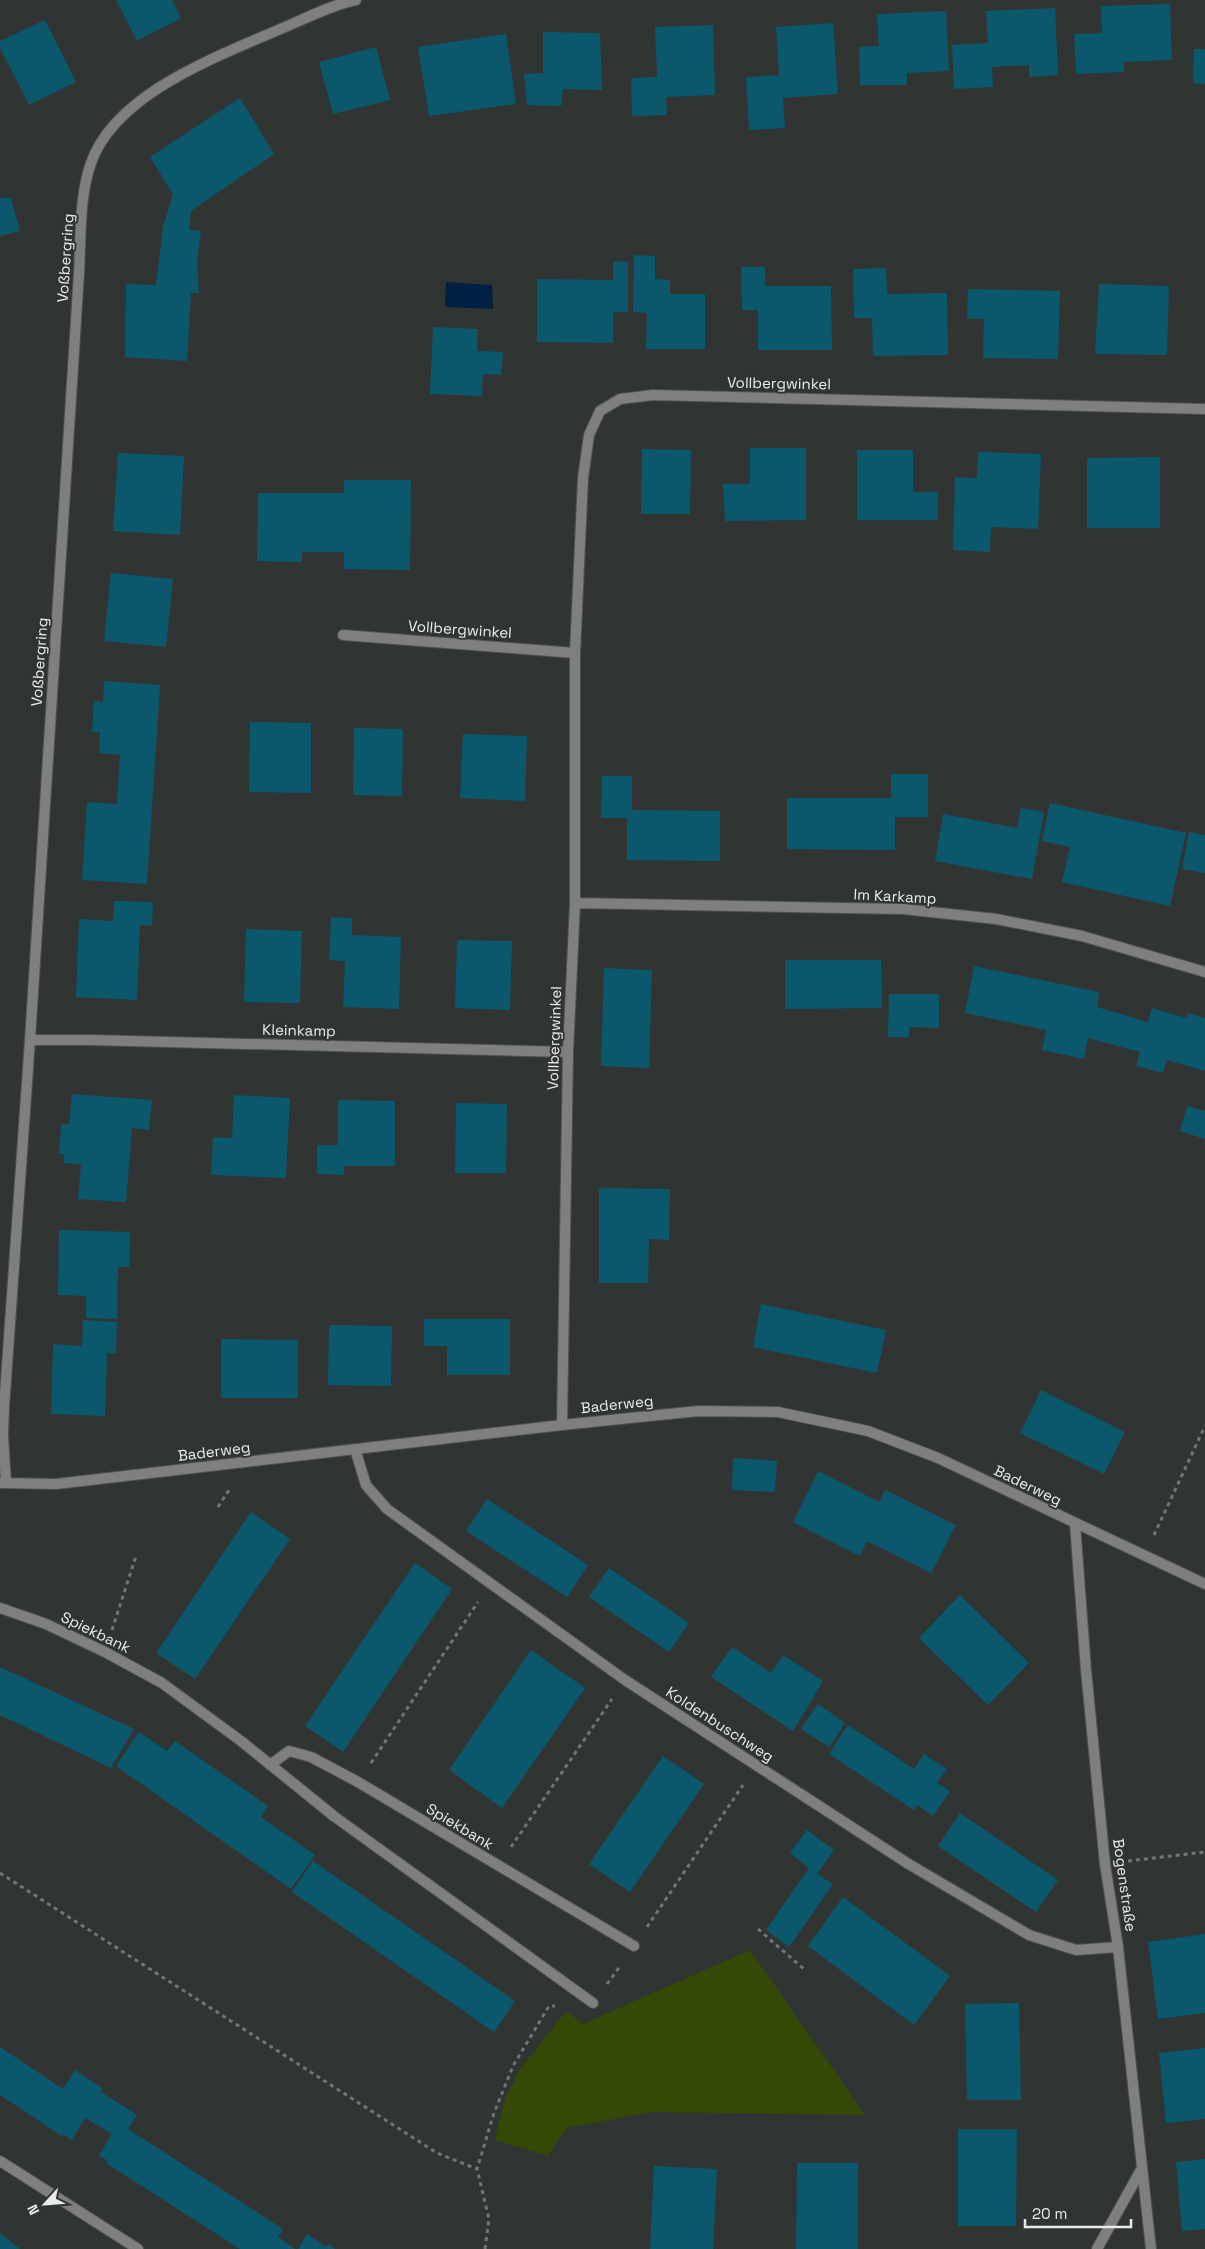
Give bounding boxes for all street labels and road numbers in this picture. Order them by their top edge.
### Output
street label: Voßbergring [52,213,78,303]
street label: Vollbergwinkel [727,373,831,393]
street label: Vollbergwinkel [407,616,513,642]
street label: Voßbergring [26,617,52,707]
street label: Im Karkamp [853,884,937,908]
street label: Vollbergwinkel [543,986,565,1090]
street label: Kleinkamp [262,1020,336,1040]
street label: Baderweg [580,1391,654,1417]
street label: Baderweg [177,1437,251,1465]
street label: Baderweg [991,1460,1065,1510]
street label: Spiekbank [58,1607,134,1657]
street label: Koldenbuschweg [663,1682,777,1766]
street label: Spiekbank [423,1799,497,1853]
street label: Bogenstraße [1109,1837,1141,1933]

